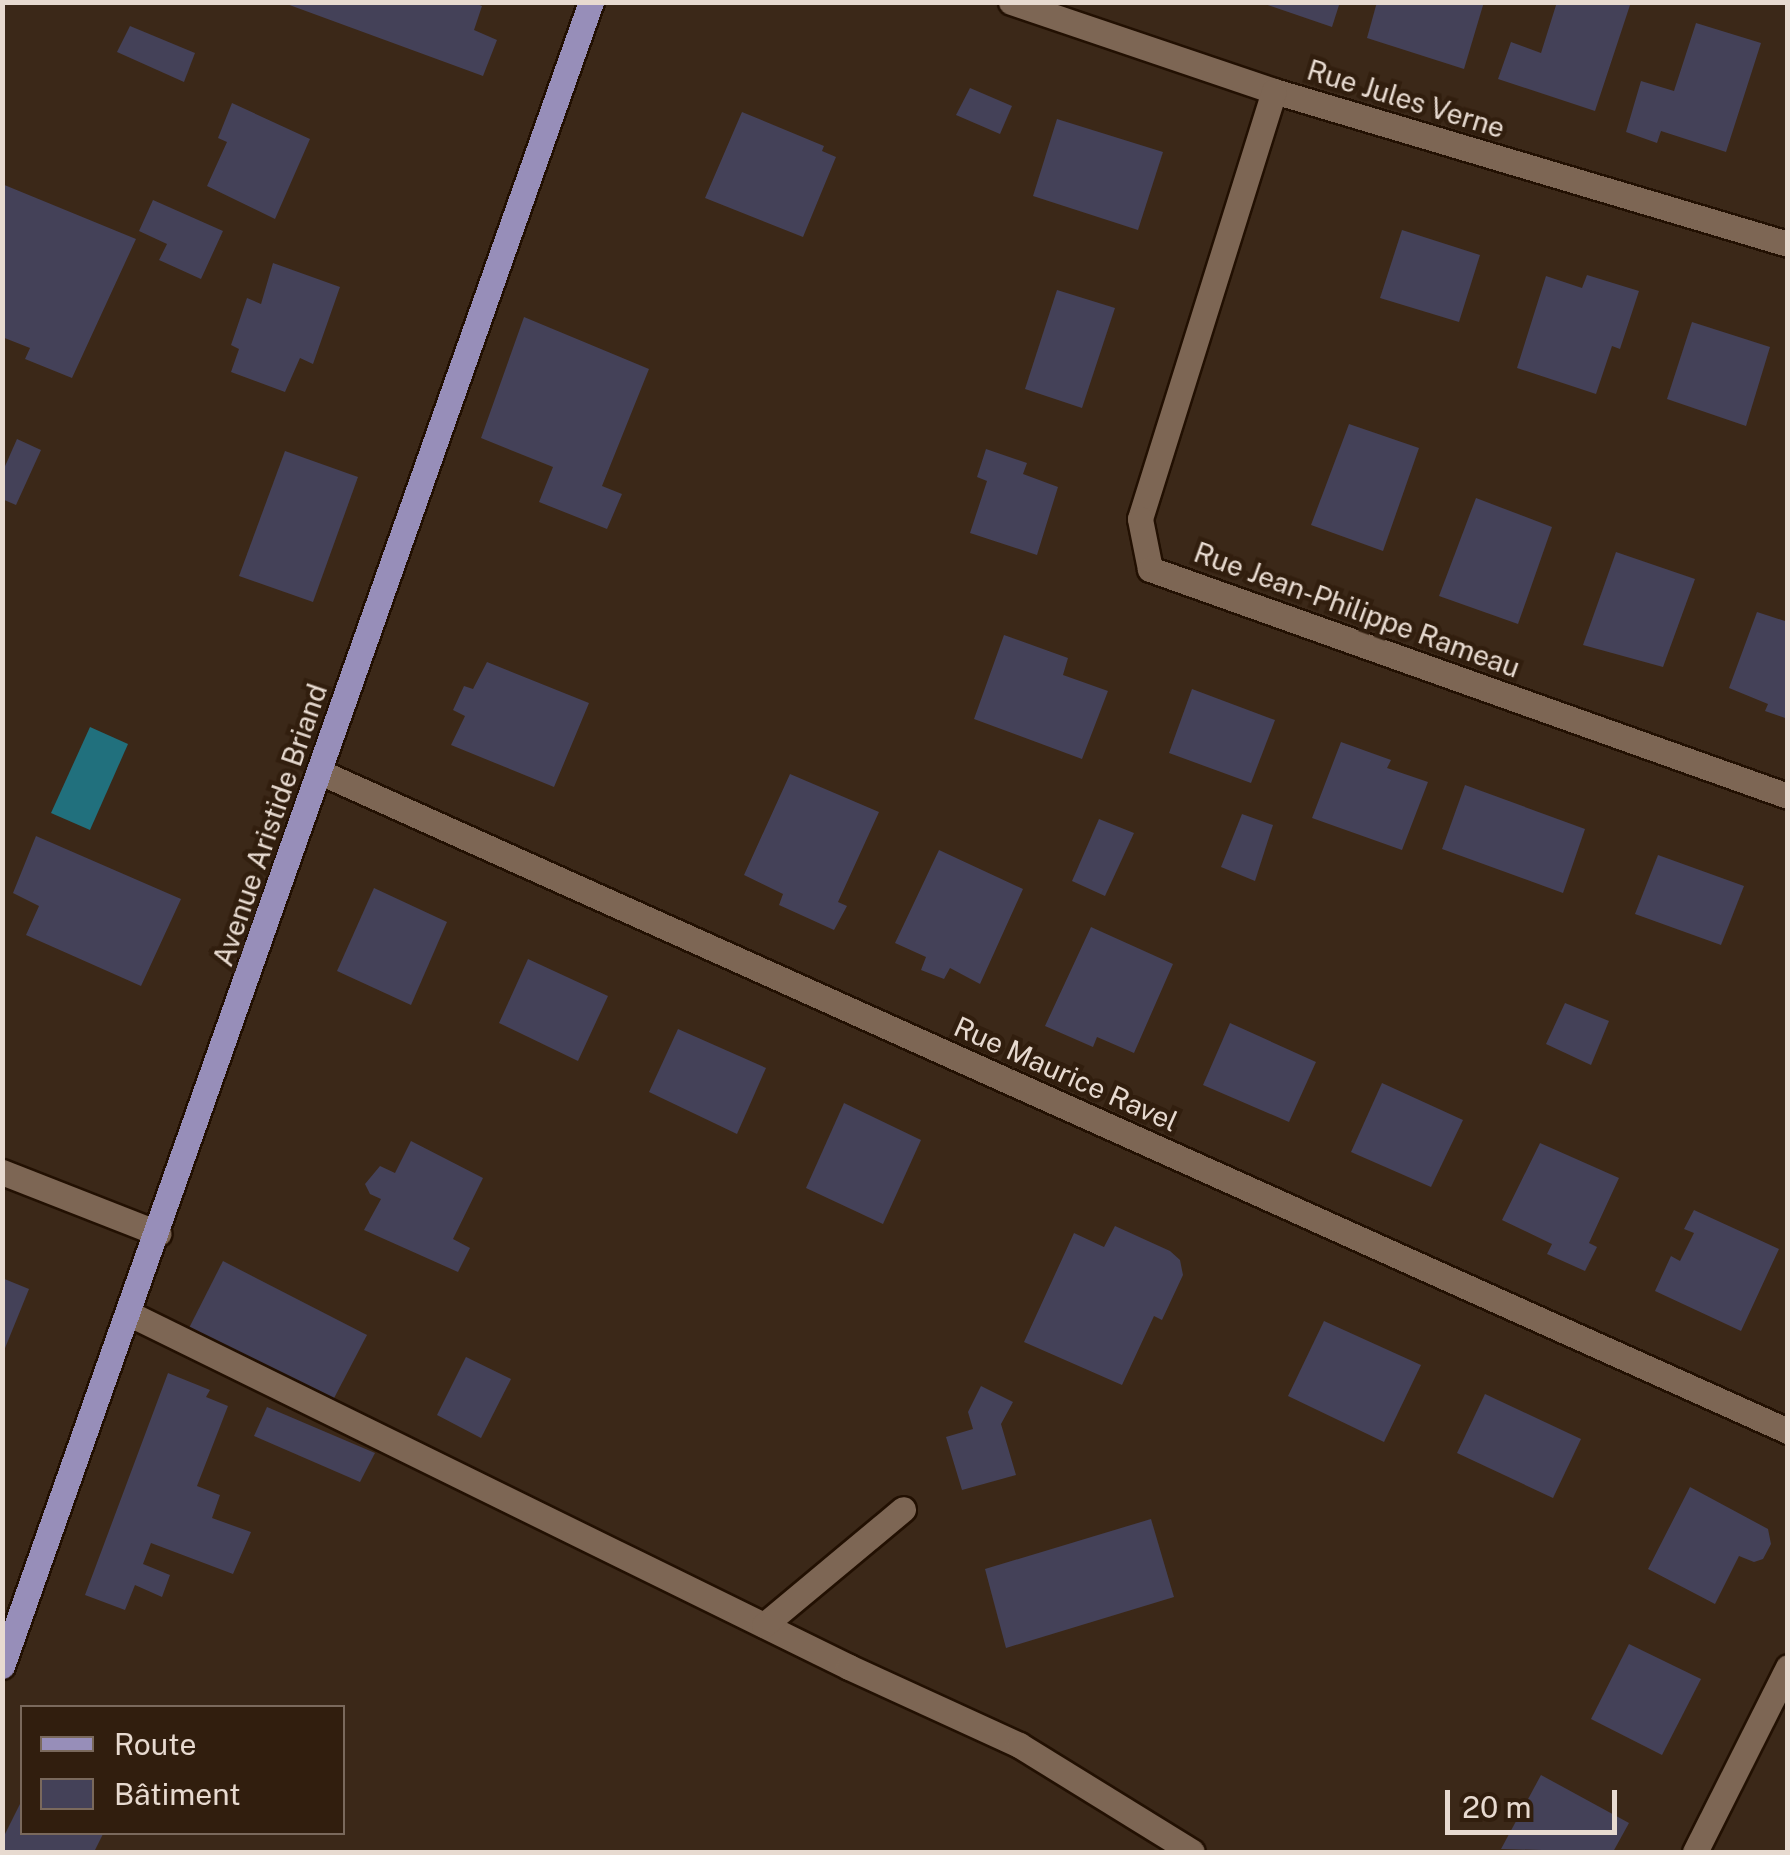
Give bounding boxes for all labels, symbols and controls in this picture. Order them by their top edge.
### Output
street label: Rue Jules Verne [1303,53,1509,145]
street label: Rue Jean-Philippe Rameau [1189,535,1525,685]
street label: Avenue Aristide Briand [206,679,334,971]
street label: Rue Maurice Ravel [949,1009,1183,1139]
legend [20,1705,345,1835]
text: Route [114,1726,196,1762]
scale bar [1450,1770,1622,1832]
text: Bâtiment [114,1776,241,1812]
text: 20 m [1462,1789,1531,1825]

